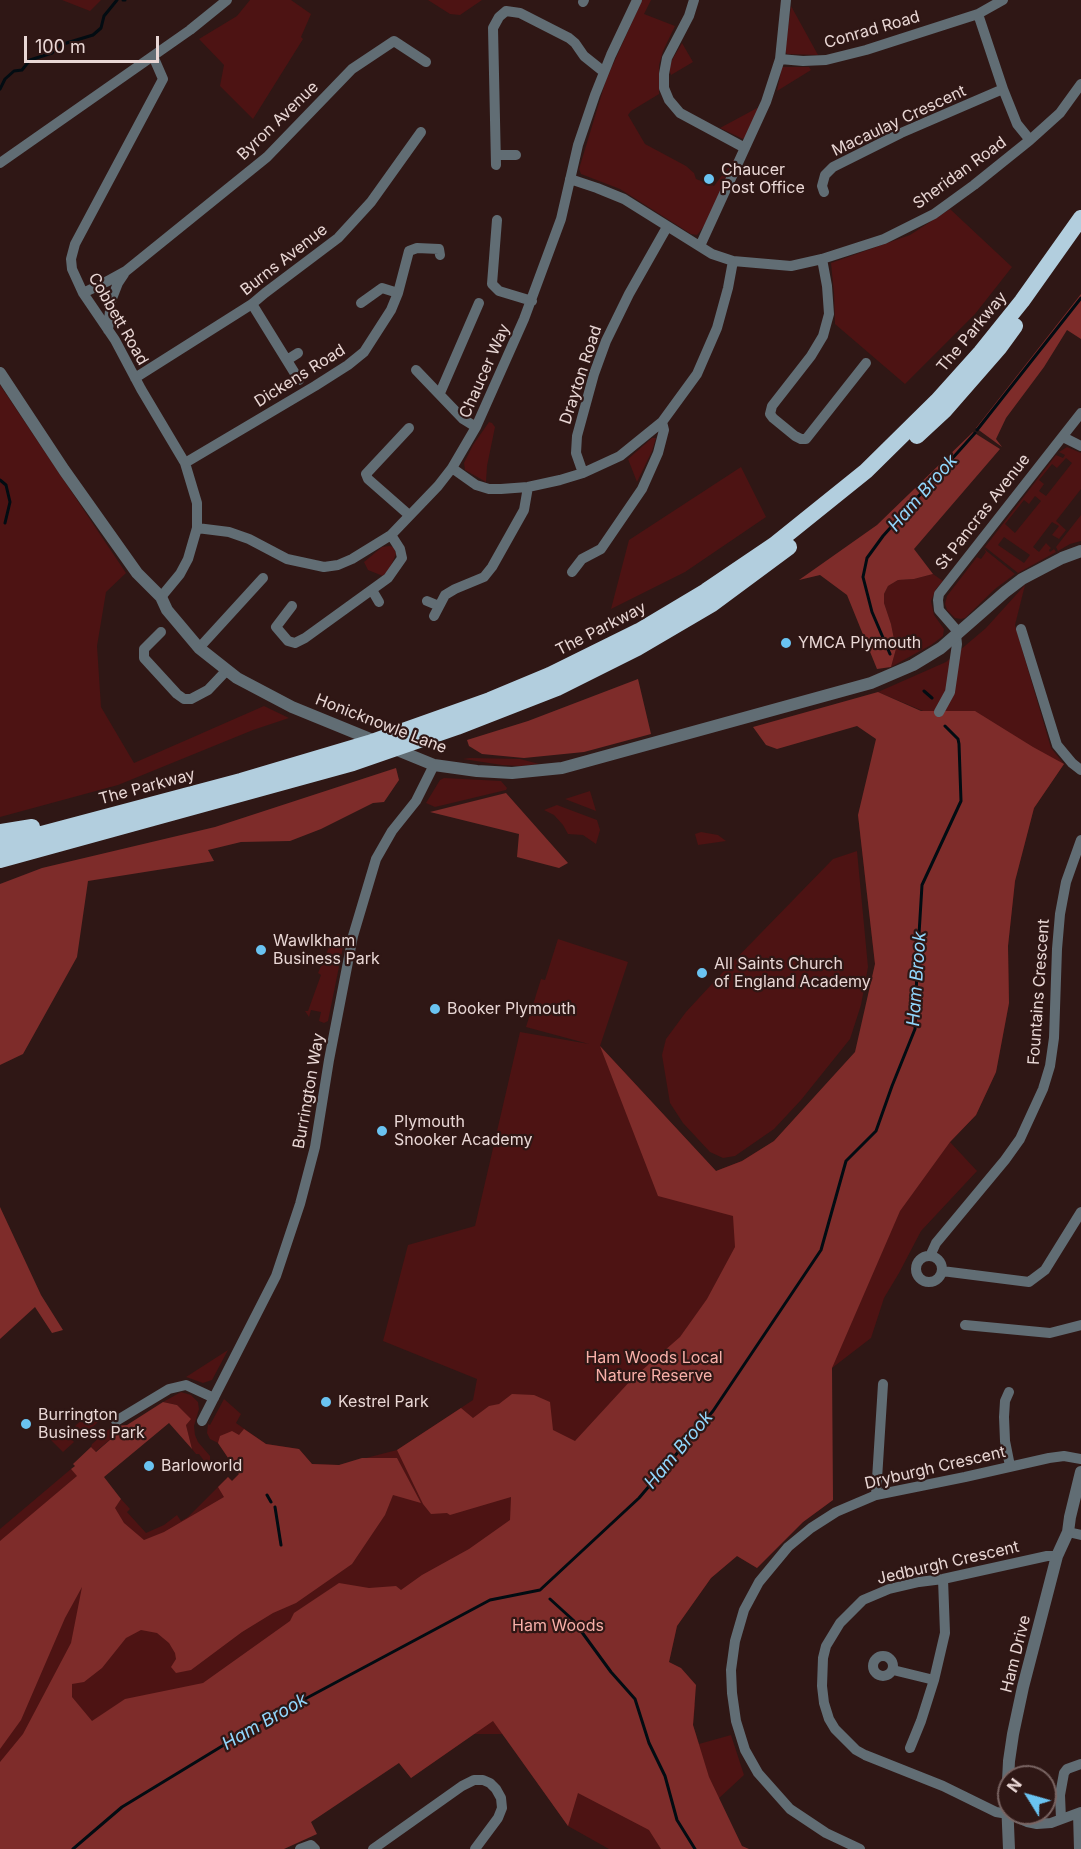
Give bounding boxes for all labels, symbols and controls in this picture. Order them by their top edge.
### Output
street label: Conrad Road [822,7,922,53]
scale bar [27,24,162,62]
text: 100 m [35,36,86,57]
street label: Byron Avenue [234,78,322,164]
street label: Macaulay Crescent [829,82,969,160]
street label: Sheridan Road [910,133,1010,213]
place label: Chaucer Post Office [721,160,805,198]
marker: Chaucer Post Office [702,172,716,186]
street label: Burns Avenue [237,220,331,300]
street label: Cobbett Road [84,269,152,369]
street label: The Parkway [933,288,1011,376]
street label: Chaucer Way [456,321,514,421]
street label: Drayton Road [556,323,606,427]
street label: Dickens Road [251,340,349,412]
water label: Ham Brook [884,450,962,536]
street label: St Pancras Avenue [932,450,1034,574]
street label: The Parkway [553,598,649,660]
place label: YMCA Plymouth [798,633,921,653]
marker: YMCA Plymouth [779,636,793,650]
street label: Honicknowle Lane [313,690,449,758]
street label: The Parkway [97,765,197,809]
street label: Fountains Crescent [1024,918,1054,1066]
place label: Wawlkham Business Park [273,931,380,969]
water label: Ham Brook [903,931,931,1027]
marker: Wawlkham Business Park [254,943,268,957]
place label: All Saints Church of England Academy [714,954,871,992]
marker: All Saints Church of England Academy [695,966,709,980]
place label: Booker Plymouth [447,999,576,1019]
marker: Booker Plymouth [428,1002,442,1016]
street label: Burrington Way [289,1032,329,1150]
place label: Plymouth Snooker Academy [394,1112,532,1150]
marker: Plymouth Snooker Academy [375,1124,389,1138]
park label: Ham Woods Local Nature Reserve [585,1348,723,1386]
place label: Kestrel Park [338,1392,429,1412]
marker: Kestrel Park [319,1395,333,1409]
place label: Burrington Business Park [38,1405,145,1443]
water label: Ham Brook [640,1407,718,1493]
marker: Burrington Business Park [19,1417,33,1431]
street label: Dryburgh Crescent [863,1442,1007,1494]
place label: Barloworld [161,1456,242,1476]
marker: Barloworld [142,1459,156,1473]
street label: Jedburgh Crescent [875,1537,1021,1589]
street label: Ham Drive [997,1613,1035,1695]
park label: Ham Woods [512,1616,604,1636]
water label: Ham Brook [218,1689,312,1755]
north arrow [997,1765,1057,1825]
text: N [1003,1774,1026,1796]

